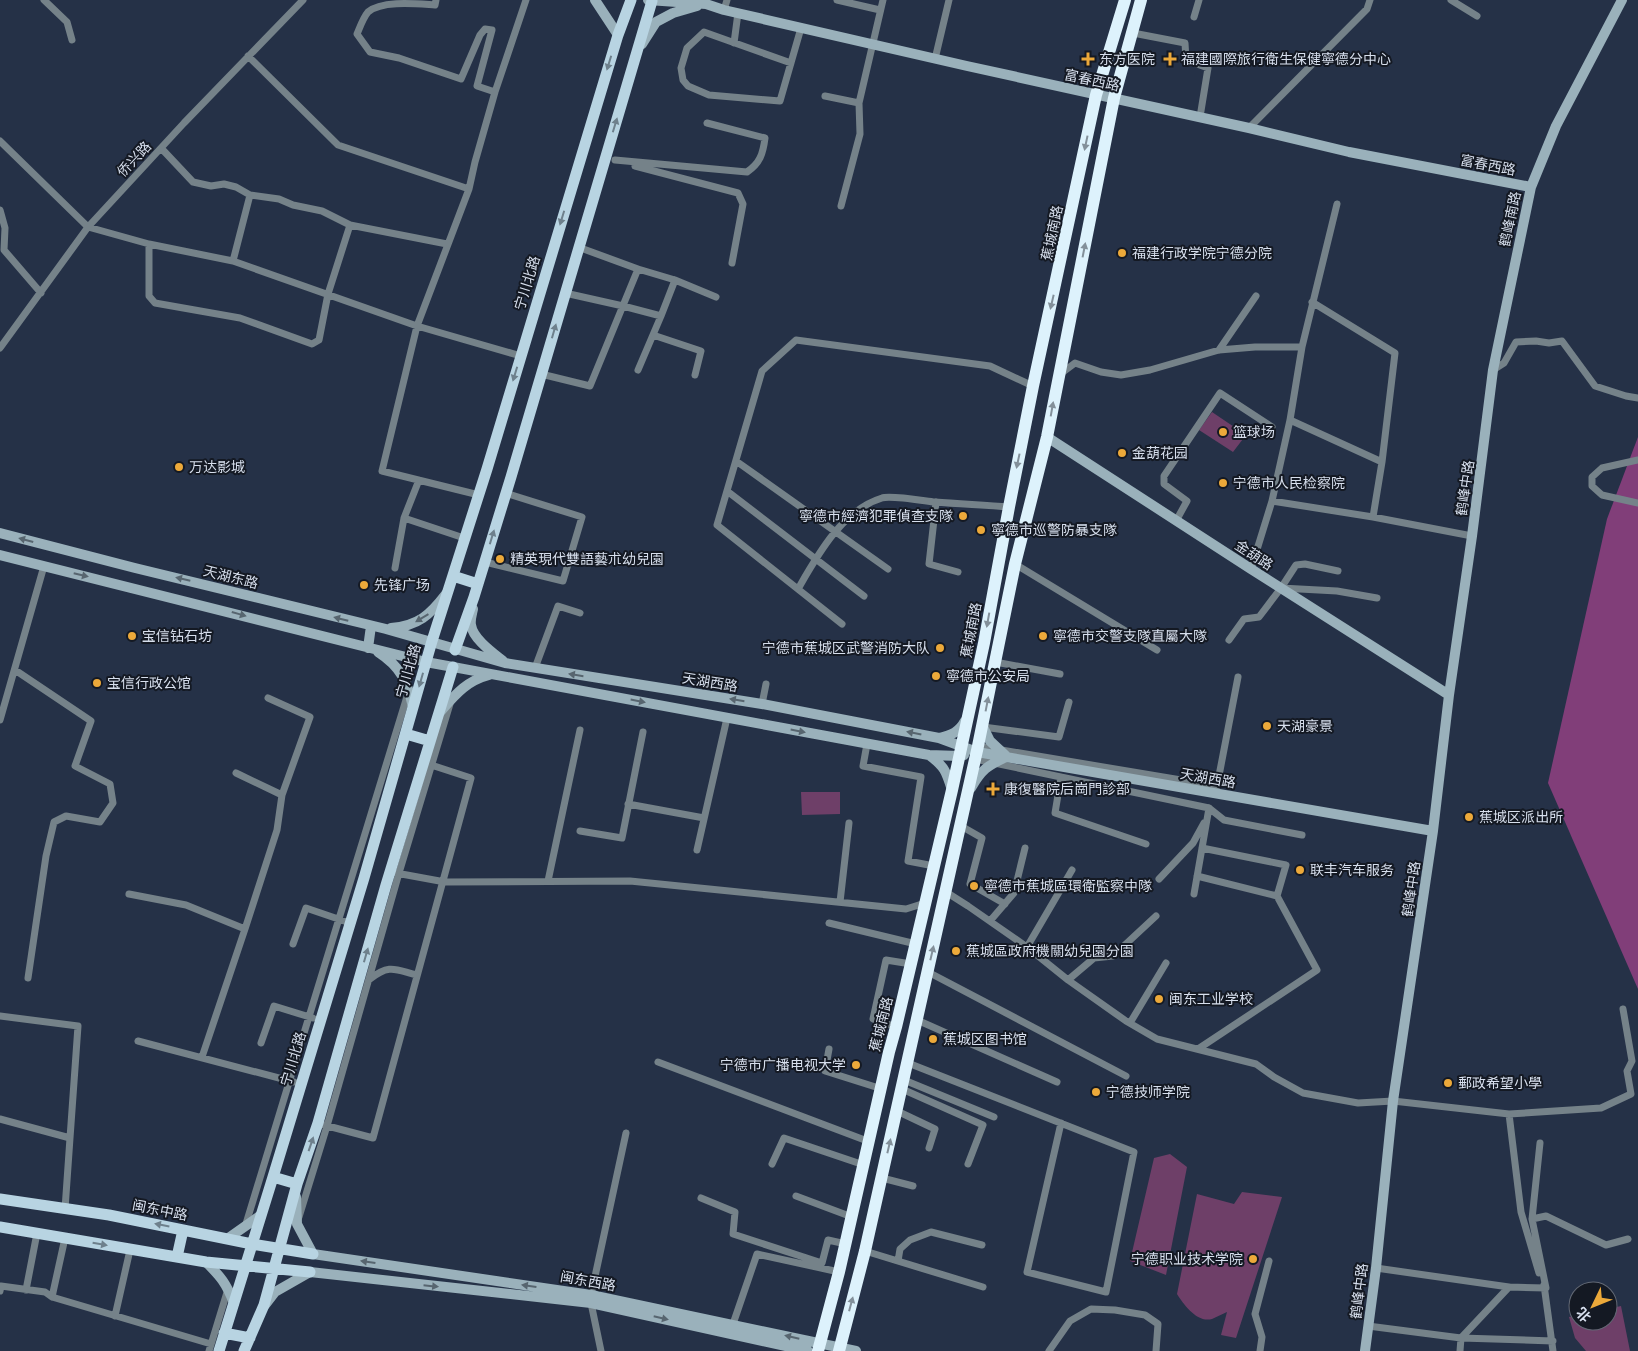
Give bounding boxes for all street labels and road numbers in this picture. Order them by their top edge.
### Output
street label: 富春西路 [1063,65,1121,95]
street label: 侨兴路 [113,138,155,180]
street label: 富春西路 [1459,151,1517,179]
street label: 鹤峰南路 [1495,190,1525,248]
street label: 蕉城南路 [1037,204,1067,262]
street label: 宁川北路 [510,254,544,312]
street label: 鹤峰中路 [1452,459,1478,517]
street label: 金葫路 [1231,536,1277,574]
street label: 天湖东路 [202,561,260,593]
street label: 蕉城南路 [957,601,985,659]
street label: 宁川北路 [392,642,424,700]
street label: 天湖西路 [681,669,739,695]
street label: 天湖西路 [1179,764,1237,792]
street label: 鹤峰中路 [1398,860,1424,918]
street label: 蕉城南路 [865,995,897,1053]
street label: 宁川北路 [276,1030,310,1088]
street label: 闽东中路 [131,1196,189,1224]
street label: 鹤峰中路 [1347,1262,1371,1320]
street label: 闽东西路 [559,1267,617,1295]

